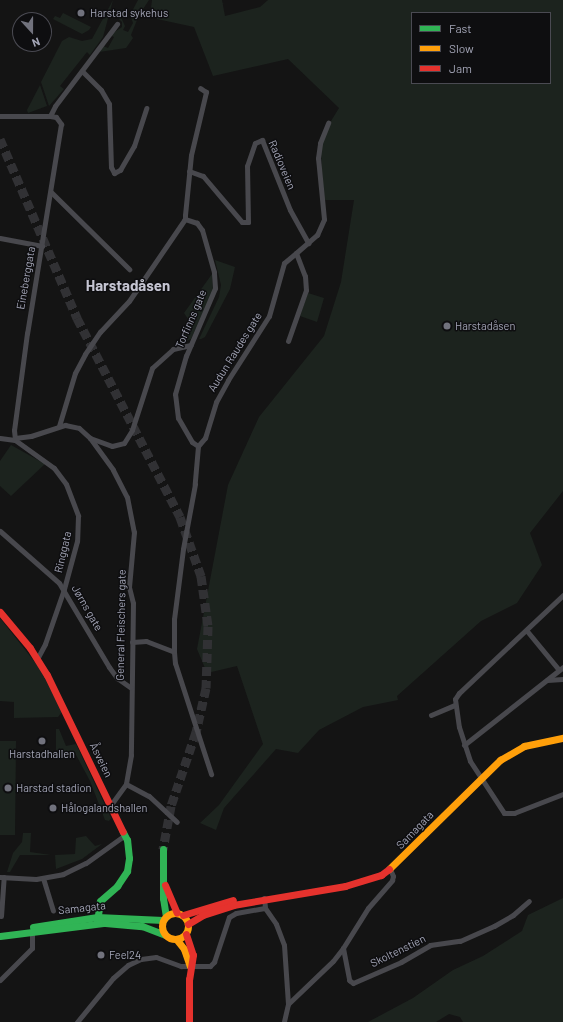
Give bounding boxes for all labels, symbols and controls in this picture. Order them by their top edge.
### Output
place label: Harstad sykehus [90,6,168,20]
marker: Harstad sykehus [75,7,87,19]
north arrow [12,12,52,52]
legend [411,12,551,84]
text: Fast [449,21,472,35]
text: N [30,35,42,50]
text: Slow [449,41,474,55]
text: Jam [449,61,472,75]
street label: Radioveien [266,138,298,192]
street label: Eineberggata [14,245,38,311]
district label: Harstadåsen [86,277,170,295]
street label: Torfinns gate [173,288,209,350]
street label: Audun Raudes gate [205,310,265,394]
place label: Harstadåsen [455,319,515,333]
marker: Harstadåsen [442,321,452,331]
street label: Ringgata [52,530,74,574]
street label: General Fleischers gate [113,569,129,681]
street label: Jørns gate [69,583,105,633]
marker: Harstadhallen [37,736,47,746]
street label: Åsveien [87,740,115,780]
place label: Harstadhallen [9,747,75,761]
place label: Harstad stadion [16,781,92,795]
marker: Harstad stadion [3,783,13,793]
place label: Hålogalandshallen [61,801,148,815]
marker: Hålogalandshallen [48,803,58,813]
street label: Samagata [394,808,436,852]
street label: Samagata [58,899,106,917]
street label: Skoltenstien [368,932,428,970]
place label: Feel24 [109,948,141,962]
marker: Feel24 [96,950,106,960]

